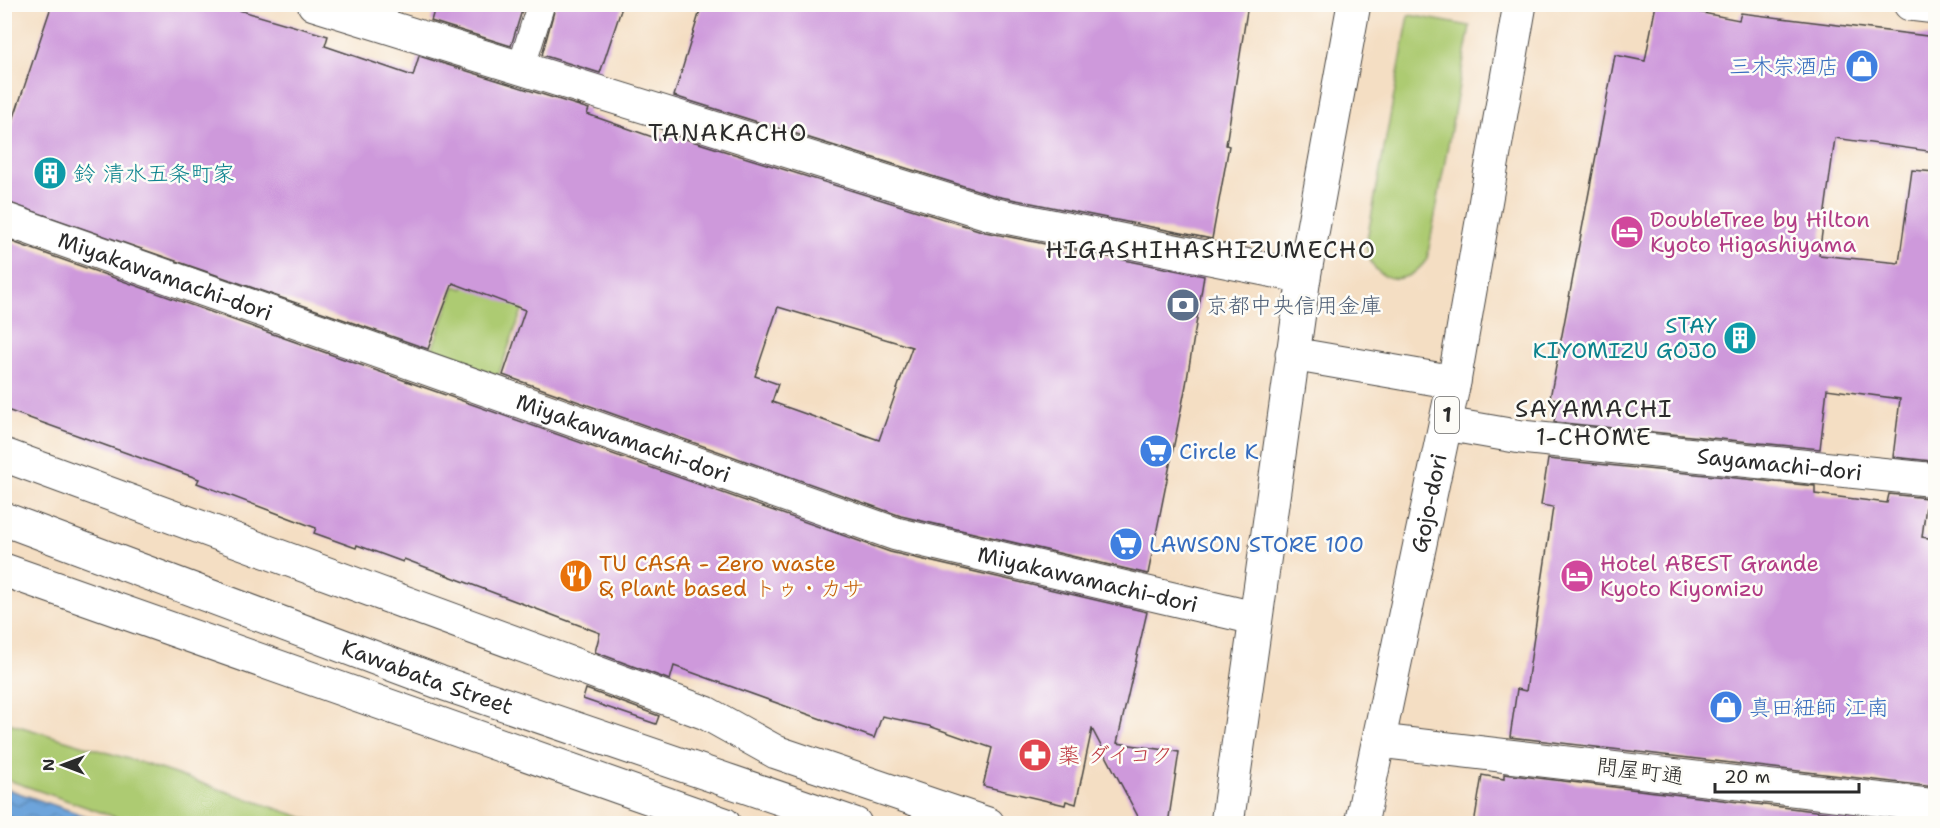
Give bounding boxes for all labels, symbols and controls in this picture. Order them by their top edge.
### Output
shop icon: 三木宗酒店 [1844,48,1880,84]
place label: 三木宗酒店 [1729,52,1839,81]
district label: TANAKACHO [648,117,808,149]
building icon: 鈴 清水五条町家 [32,155,68,191]
place label: 鈴 清水五条町家 [73,159,235,188]
place label: DoubleTree by Hilton Kyoto Higashiyama [1650,205,1870,259]
hotel icon: DoubleTree by Hilton Kyoto Higashiyama [1609,214,1645,250]
street label: Miyakawamachi-dori [54,225,276,327]
district label: HIGASHIHASHIZUMECHO [1045,234,1377,266]
bank icon: 京都中央信用金庫 [1165,287,1201,323]
place label: 京都中央信用金庫 [1206,291,1382,320]
place label: STAY KIYOMIZU GOJO [1533,311,1717,365]
building icon: STAY KIYOMIZU GOJO [1722,320,1758,356]
street label: Miyakawamachi-dori [512,387,735,489]
district label: SAYAMACHI 1-CHOME [1515,393,1673,453]
road number: 1 [1435,397,1459,433]
supermarket icon: Circle K [1138,433,1174,469]
place label: Circle K [1179,437,1259,466]
street label: Sayamachi-dori [1695,441,1864,487]
street label: Gojo-dori [1404,451,1453,555]
supermarket icon: LAWSON STORE 100 [1108,526,1144,562]
place label: LAWSON STORE 100 [1149,530,1364,559]
street label: Miyakawamachi-dori [975,539,1201,619]
place label: TU CASA - Zero waste & Plant based トゥ・カサ [599,549,864,603]
place label: Hotel ABEST Grande Kyoto Kiyomizu [1600,549,1819,603]
restaurant icon: TU CASA - Zero waste & Plant based トゥ・カサ [558,558,594,594]
hotel icon: Hotel ABEST Grande Kyoto Kiyomizu [1559,558,1595,594]
street label: Kawabata Street [338,632,517,721]
shop icon: 真田紐師 江南 [1708,689,1744,725]
place label: 真田紐師 江南 [1749,693,1889,722]
north arrow [33,735,93,795]
pharmacy icon: 薬 ダイコク [1017,737,1053,773]
place label: 薬 ダイコク [1058,741,1173,770]
street label: 問屋町通 [1595,751,1685,791]
scale bar [1715,756,1859,794]
text: N [38,759,59,771]
text: 20 m [1724,765,1770,789]

